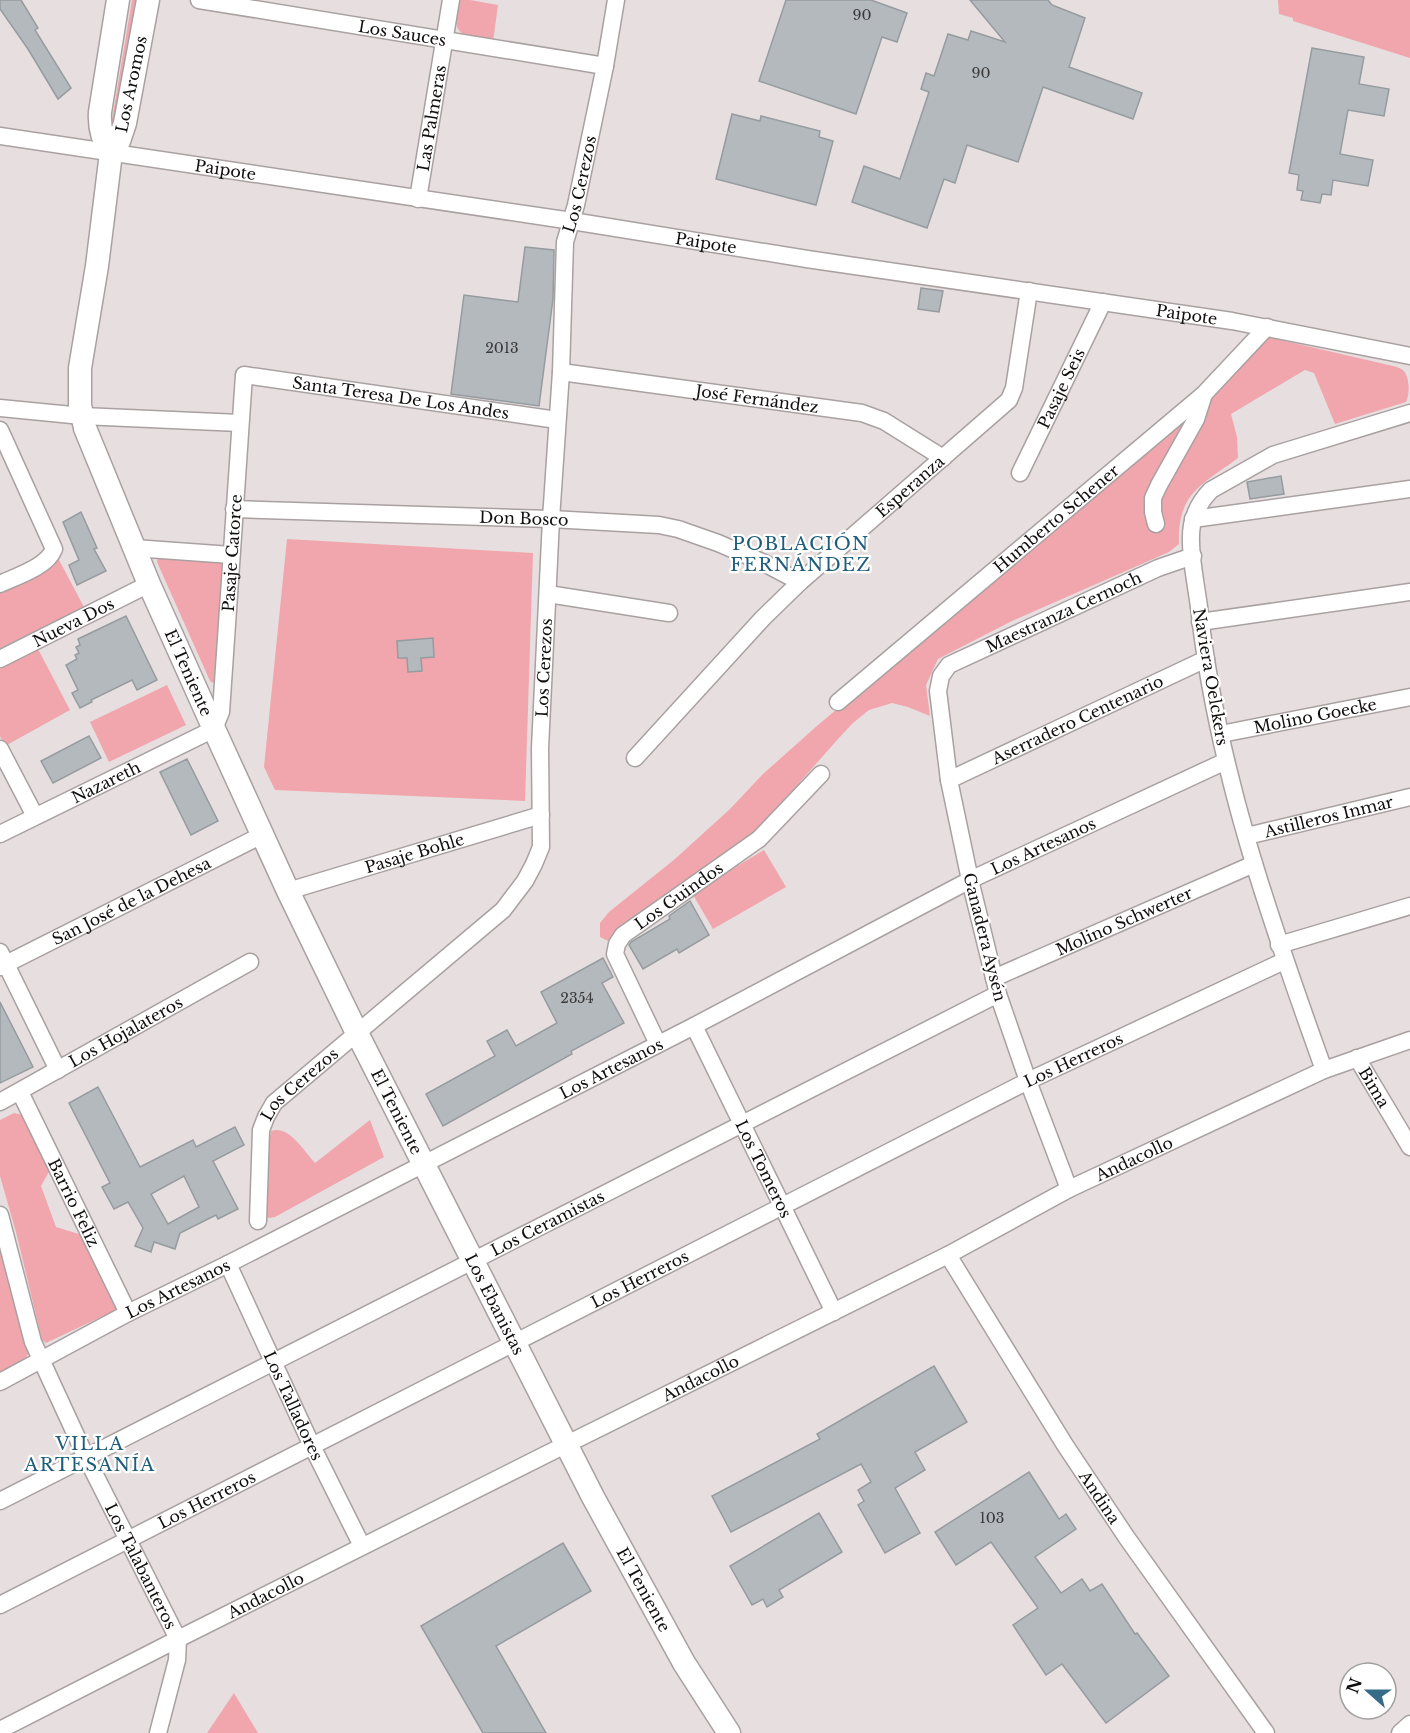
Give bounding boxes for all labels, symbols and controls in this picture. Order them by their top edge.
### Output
house number: 90 [853,6,872,24]
street label: Los Sauces [357,16,448,50]
street label: Los Aromos [111,34,151,134]
street label: Las Palmeras [413,63,450,173]
house number: 90 [972,64,991,82]
street label: Los Cerezos [558,134,600,235]
street label: Paipote [194,155,258,184]
street label: Paipote [674,228,738,257]
street label: Paipote [1155,300,1219,329]
house number: 2013 [485,339,519,357]
street label: Pasaje Seis [1033,345,1089,432]
street label: Santa Teresa De Los Andes [291,372,510,423]
street label: José Fernández [692,380,820,417]
street label: Esperanza [872,451,948,522]
street label: Humberto Schener [989,460,1123,577]
street label: Pasaje Catorce [218,494,246,613]
street label: Don Bosco [479,507,569,530]
district label: POBLACIÓN FERNÁNDEZ [730,532,872,576]
street label: Maestranza Cernoch [983,567,1145,657]
street label: Nueva Dos [29,593,117,651]
street label: Naviera Oelckers [1189,607,1233,747]
street label: Los Cerezos [531,618,556,718]
street label: El Teniente [161,626,217,719]
street label: Aserradero Centenario [988,671,1166,769]
street label: Molino Goecke [1252,694,1378,737]
street label: Nazareth [68,757,144,807]
street label: Astilleros Inmar [1261,791,1396,842]
street label: Los Artesanos [988,813,1099,879]
street label: Pasaje Bohle [362,829,466,877]
street label: San José de la Dehesa [49,853,214,949]
street label: Los Guindos [631,858,727,934]
street label: Ganadera Aysén [959,871,1011,1003]
street label: Molino Schwerter [1053,882,1196,960]
house number: 2354 [560,989,594,1007]
street label: Los Hojalateros [65,992,186,1071]
street label: Los Herreros [1021,1028,1126,1091]
street label: Los Artesanos [556,1034,666,1103]
street label: Los Cerezos [256,1043,342,1124]
street label: Bima [1355,1063,1394,1111]
street label: El Teniente [367,1066,427,1158]
street label: Los Tomeros [731,1117,796,1221]
street label: Andacollo [1091,1132,1176,1186]
street label: Barrio Feliz [44,1155,104,1250]
street label: Los Ceramistas [487,1186,607,1260]
street label: Los Herreros [587,1246,692,1312]
street label: Los Ebanistas [461,1250,529,1358]
street label: Los Artesanos [123,1255,233,1322]
street label: Los Talladores [260,1348,327,1463]
street label: Andacollo [658,1350,742,1406]
district label: VILLA ARTESANÍA [23,1433,156,1476]
street label: Los Herreros [154,1466,259,1533]
street label: Andina [1074,1466,1125,1528]
street label: Los Talabanteros [101,1500,181,1632]
house number: 103 [980,1509,1004,1527]
street label: El Teniente [613,1544,675,1635]
street label: Andacollo [223,1567,307,1623]
north arrow [1338,1661,1398,1721]
text: N [1342,1675,1366,1696]

